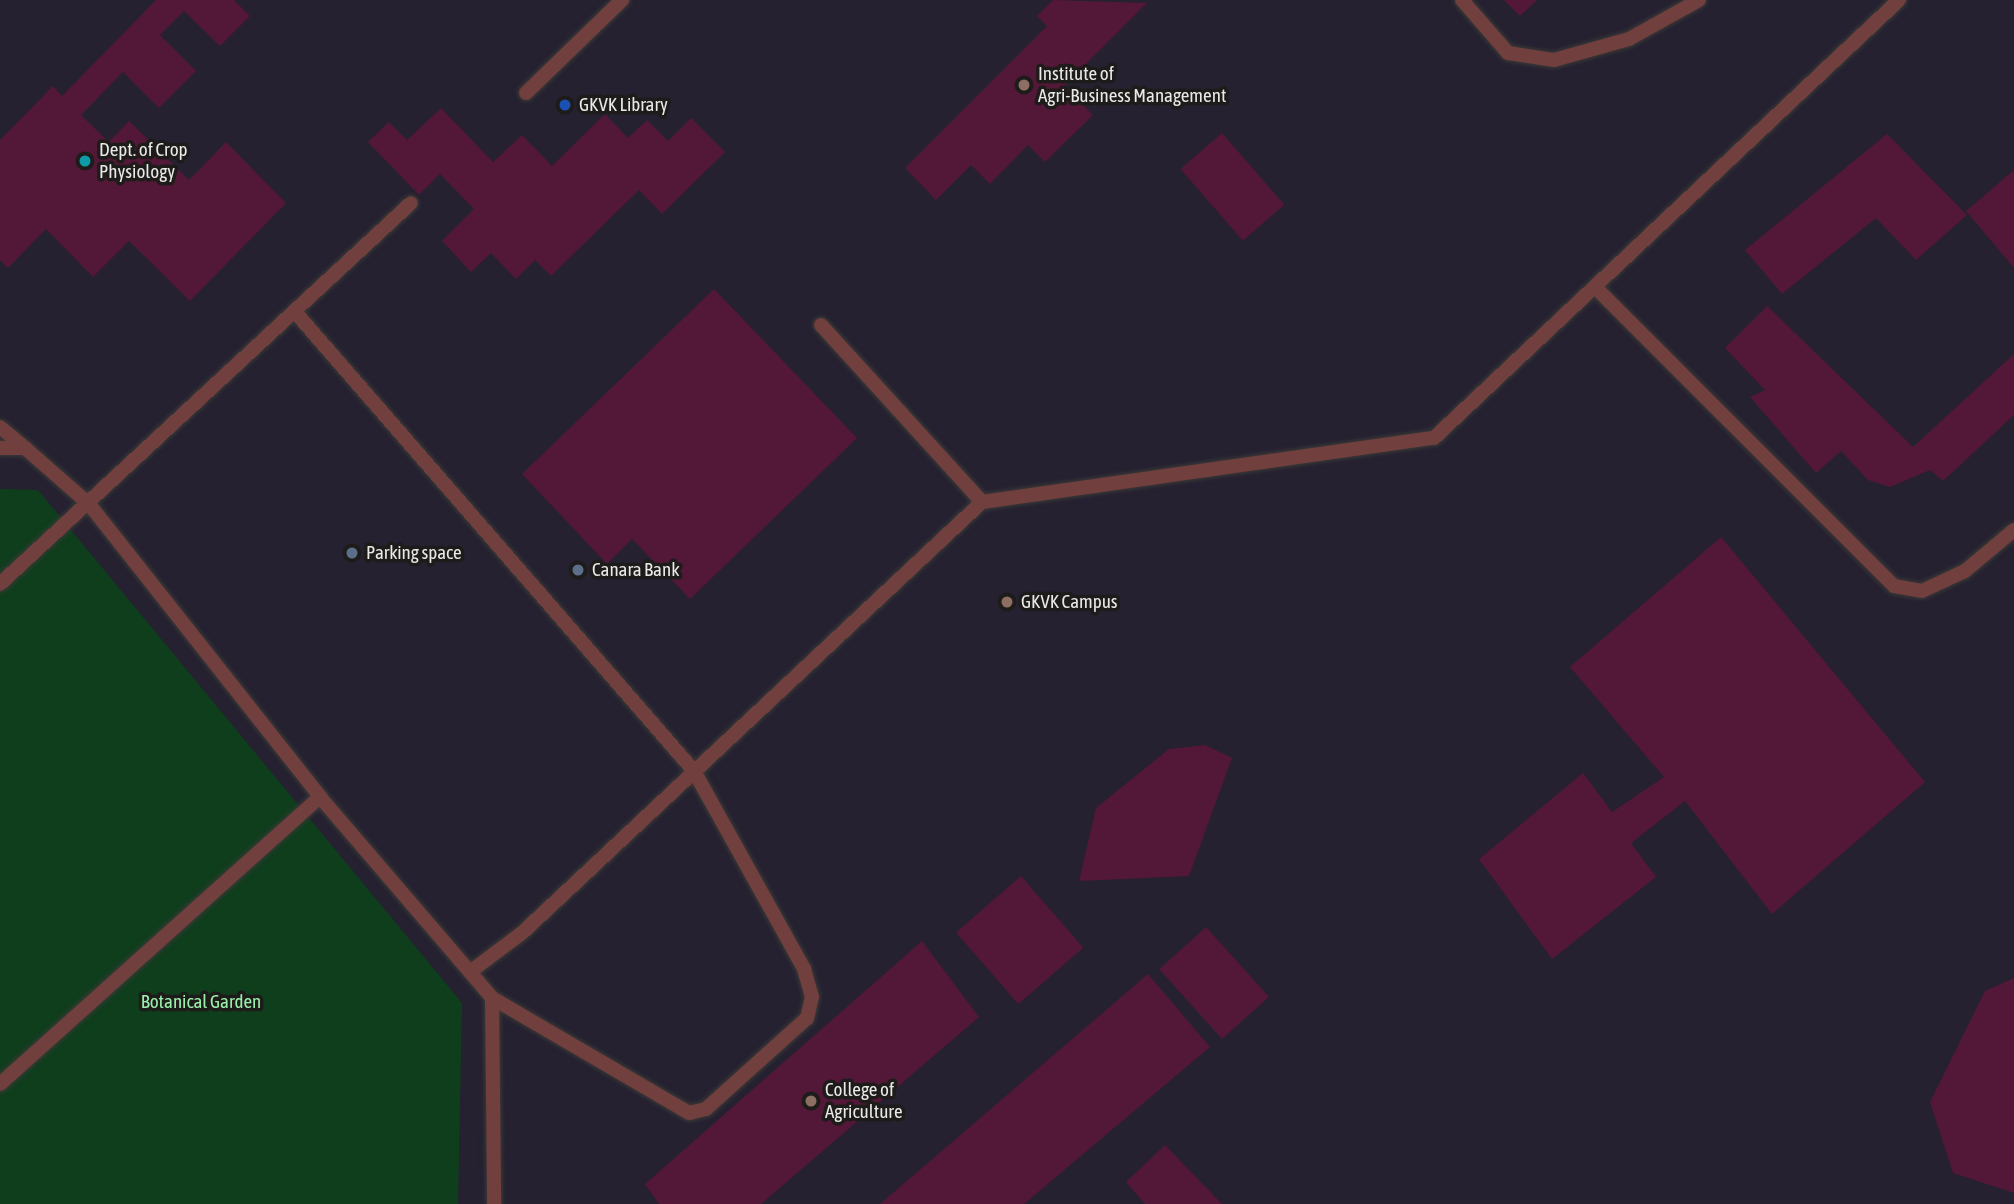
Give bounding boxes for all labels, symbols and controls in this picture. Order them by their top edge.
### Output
place label: Institute of Agri-Business Management [1038,63,1226,107]
marker: Institute of Agri-Business Management [1016,77,1032,93]
place label: GKVK Library [579,94,668,116]
marker: GKVK Library [557,97,573,113]
place label: Dept. of Crop Physiology [99,139,188,183]
marker: Dept. of Crop Physiology [77,153,93,169]
place label: Parking space [366,542,462,564]
marker: Parking space [344,545,360,561]
place label: Canara Bank [592,559,680,581]
marker: Canara Bank [570,562,586,578]
place label: GKVK Campus [1021,591,1118,613]
marker: GKVK Campus [999,594,1015,610]
park label: Botanical Garden [141,991,261,1013]
place label: College of Agriculture [825,1079,903,1123]
marker: College of Agriculture [803,1093,819,1109]

